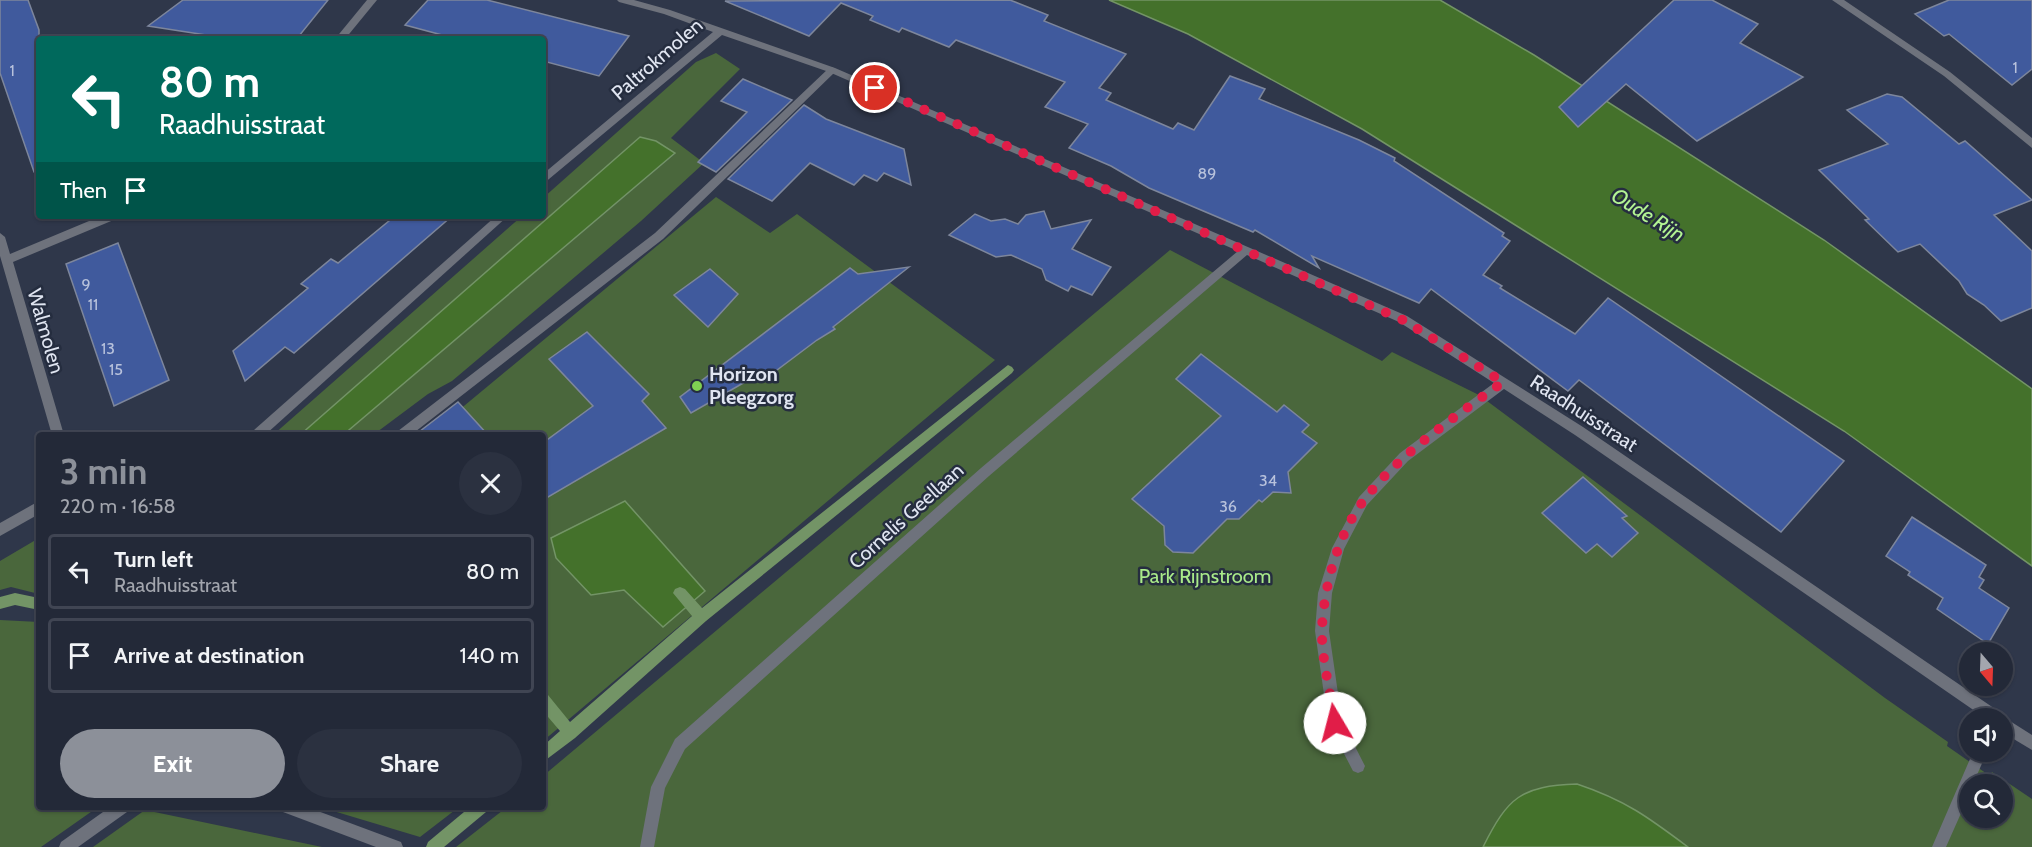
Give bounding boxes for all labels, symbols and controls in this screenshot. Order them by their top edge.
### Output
street label: Paltrokmolen [607,13,707,105]
text: 80 m [159,56,260,108]
house number: 1 [2012,58,2018,77]
icon: left [60,60,138,138]
house number: 1 [9,61,15,80]
pin [849,62,900,113]
icon: arrive [858,71,891,104]
text: Raadhuisstraat [159,108,325,141]
house number: 89 [1198,164,1216,183]
icon: arrive [119,174,152,207]
text: Then [60,177,107,204]
water label: Oude Rijn [1607,182,1689,248]
house number: 9 [81,275,91,294]
street label: Walmolen [22,286,70,376]
house number: 11 [88,295,98,314]
house number: 13 [101,339,115,358]
house number: 15 [109,360,123,379]
place label: Horizon Pleegzorg [709,362,794,409]
street label: Raadhuisstraat [1526,369,1642,457]
marker: Horizon Pleegzorg [690,379,704,393]
text: 3 min [60,449,147,493]
button: close [459,452,522,515]
street label: Cornelis Geellaan [844,458,968,574]
house number: 34 [1259,471,1277,490]
text: 220 m · 16:58 [60,494,176,518]
house number: 36 [1219,497,1237,516]
text: Turn left [114,546,193,573]
icon: left [63,555,96,588]
text: 80 m [466,558,519,585]
park label: Park Rijnstroom [1139,564,1271,588]
text: Raadhuisstraat [114,573,237,597]
icon: arrive [63,639,96,672]
text: Arrive at destination [114,642,304,669]
text: 140 m [460,642,519,669]
north arrow [1959,642,2013,696]
map controls [1959,642,2013,828]
position arrow [1303,691,1367,755]
button: sound [1959,708,2013,762]
button: Exit [60,729,285,798]
button: Share [297,729,522,798]
button: search [1959,774,2013,828]

